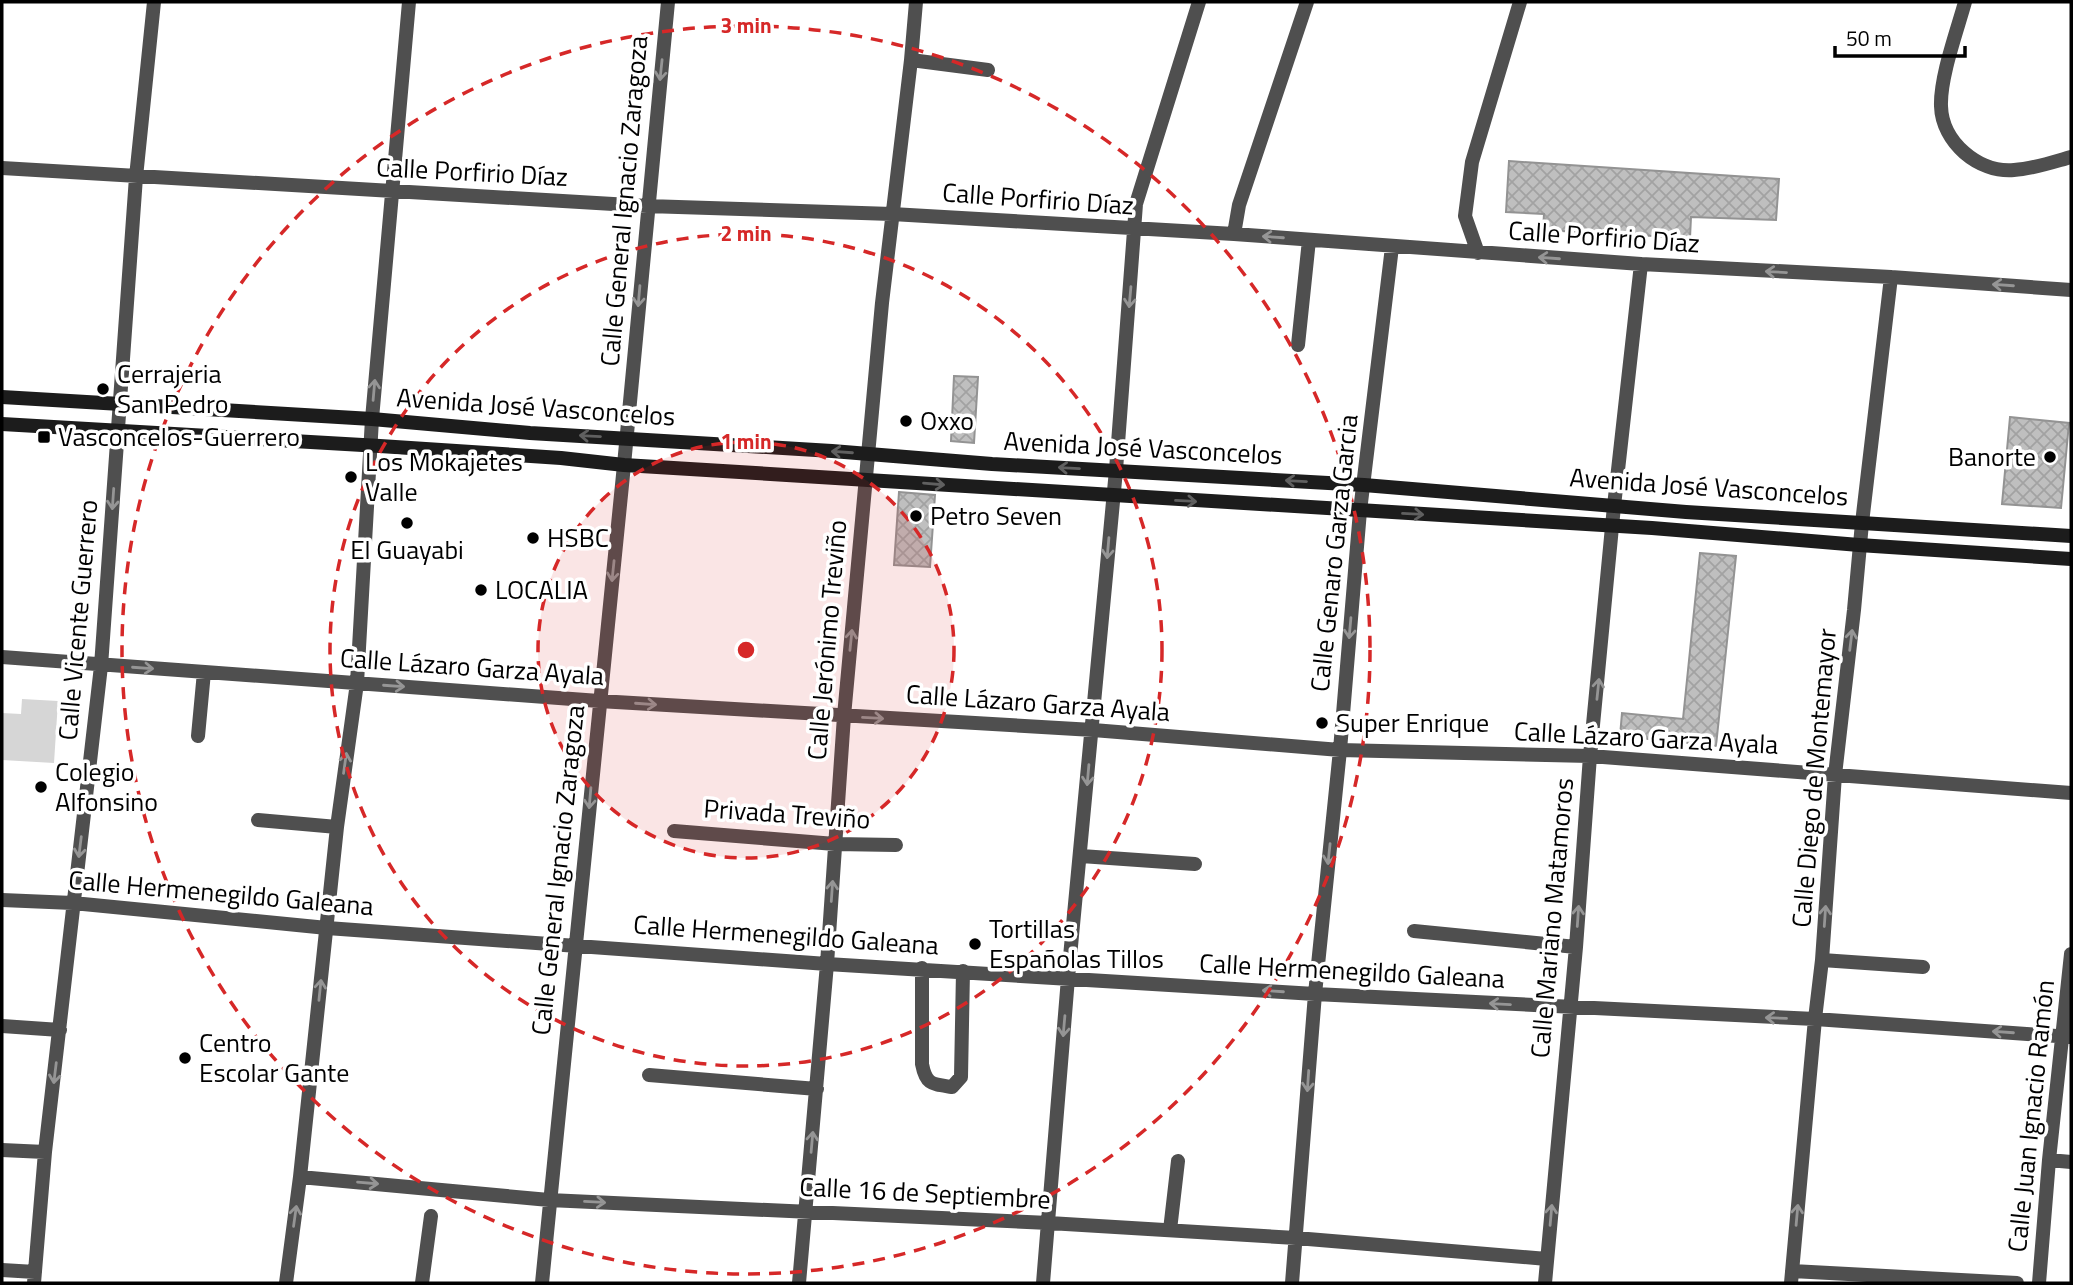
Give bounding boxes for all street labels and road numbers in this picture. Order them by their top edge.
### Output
street label: Calle General Ignacio Zaragoza [590,34,657,368]
street label: Calle Porfirio Díaz [375,147,569,196]
street label: Calle Porfirio Díaz [941,172,1135,225]
street label: Calle Porfirio Díaz [1507,210,1701,263]
street label: Avenida José Vasconcelos [395,377,677,436]
street label: Calle Genaro Garza Garcia [1300,412,1367,694]
street label: Avenida José Vasconcelos [1003,421,1283,474]
street label: Avenida José Vasconcelos [1568,457,1850,516]
street label: Calle Vicente Guerrero [48,498,107,742]
street label: Calle Jerónimo Treviño [797,518,856,762]
street label: Calle Diego de Montemayor [1781,627,1846,929]
street label: Calle Lázaro Garza Ayala [339,638,605,695]
street label: Calle Lázaro Garza Ayala [905,674,1171,731]
street label: Calle General Ignacio Zaragoza [521,703,594,1037]
street label: Calle Lázaro Garza Ayala [1513,711,1779,764]
street label: Calle Mariano Matamoros [1520,776,1583,1060]
street label: Privada Treviño [702,788,872,839]
street label: Calle Hermenegildo Galeana [67,860,375,925]
street label: Calle Hermenegildo Galeana [632,904,940,965]
street label: Calle Hermenegildo Galeana [1198,943,1506,998]
street label: Calle Juan Ignacio Ramón [1997,978,2064,1254]
street label: Calle 16 de Septiembre [798,1166,1052,1219]

